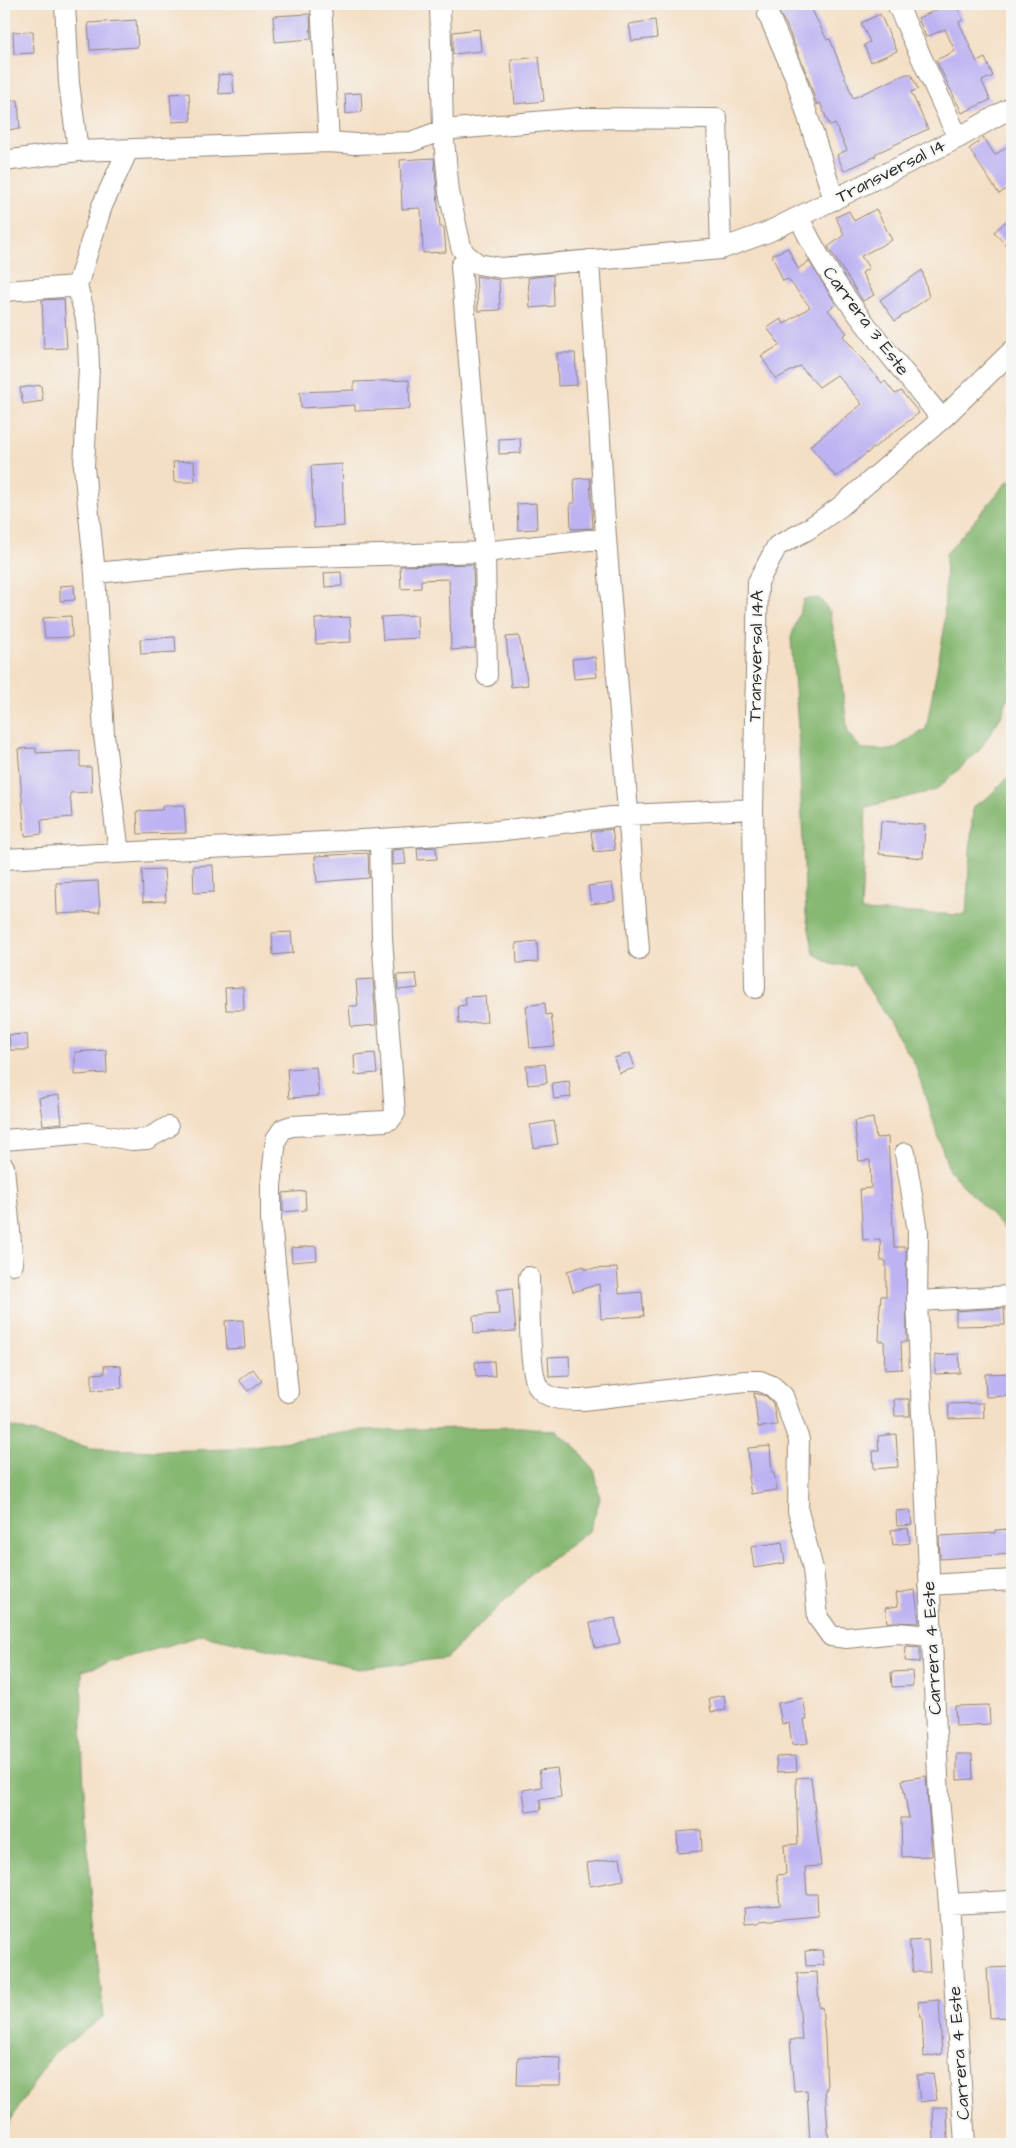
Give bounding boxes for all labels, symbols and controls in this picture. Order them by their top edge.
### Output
street label: Transversal 14 [832,133,950,209]
street label: Carrera 3 Este [817,261,916,381]
street label: Transversal 14A [742,589,770,722]
street label: Carrera 4 Este [916,1580,948,1716]
street label: Carrera 4 Este [942,1985,976,2121]

